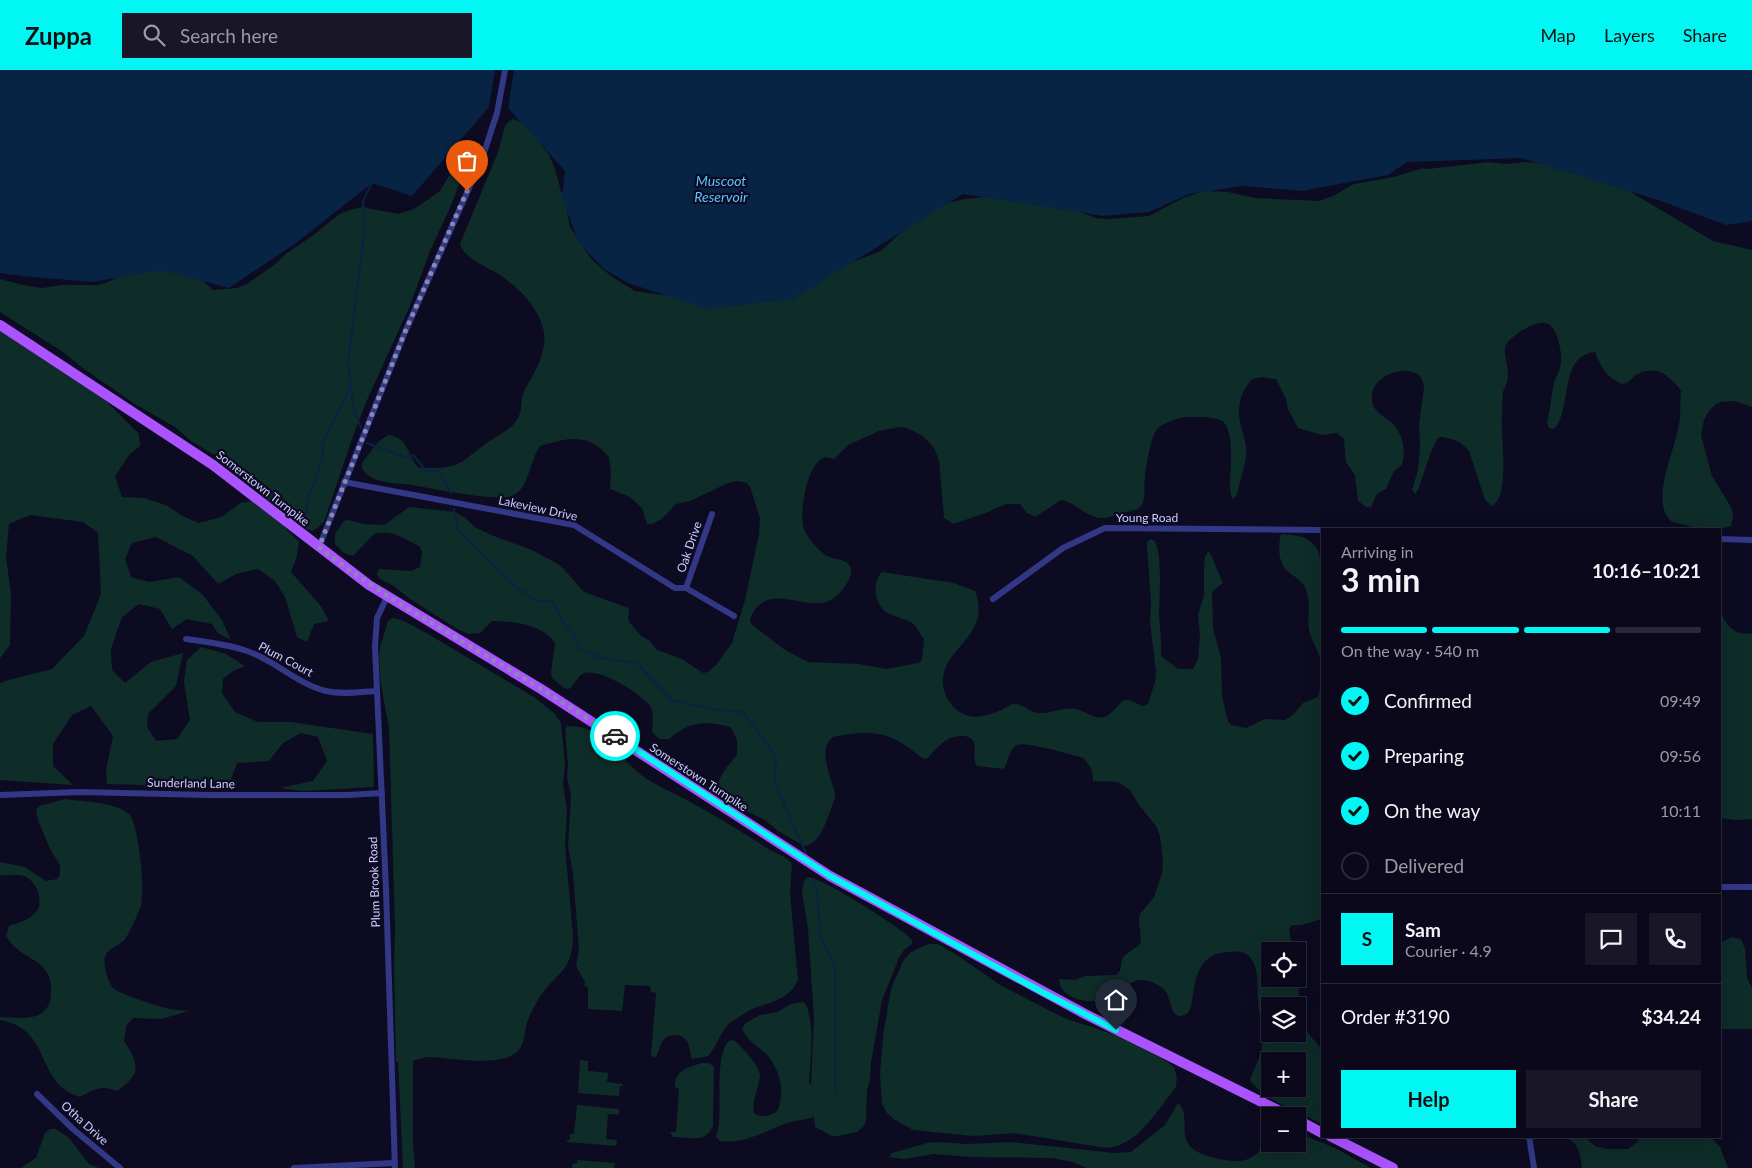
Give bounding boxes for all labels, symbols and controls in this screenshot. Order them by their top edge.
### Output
search box [122,13,472,58]
text: Zuppa [25,21,92,50]
icon: search [140,21,168,49]
text: Search here [180,24,278,47]
text: Map [1540,24,1576,46]
text: Layers [1604,24,1655,46]
text: Share [1683,24,1727,46]
pin [446,140,488,191]
icon: bag [453,147,481,175]
water label: Muscoot Reservoir [694,172,748,205]
street label: Somerstown Turnpike [213,447,313,529]
street label: Lakeview Drive [497,492,579,524]
street label: Young Road [1116,510,1178,525]
street label: Oak Drive [673,519,705,575]
text: Arriving in [1341,542,1414,561]
text: 10:16–10:21 [1592,559,1701,582]
text: 3 min [1341,560,1420,599]
street label: Plum Court [256,638,316,680]
text: On the way · 540 m [1341,641,1479,660]
icon: check [1341,687,1369,715]
text: Confirmed [1384,689,1472,712]
text: 09:49 [1660,691,1701,710]
courier [590,711,640,761]
icon: car [601,722,629,750]
street label: Somerstown Turnpike [647,740,751,814]
icon: check [1341,742,1369,770]
text: Preparing [1384,744,1464,767]
text: 09:56 [1660,746,1701,765]
street label: Sunderland Lane [147,775,235,791]
icon: check [1341,797,1369,825]
text: On the way [1384,799,1480,822]
text: 10:11 [1660,801,1701,820]
street label: Plum Brook Road [365,836,383,928]
text: Delivered [1384,854,1464,877]
button: chat [1585,913,1637,965]
button: phone [1649,913,1701,965]
text: Sam [1405,918,1441,941]
text: S [1362,927,1372,950]
text: Courier · 4.9 [1405,941,1492,960]
map controls [1261,942,1306,1152]
button: locate [1261,942,1306,987]
pin [1095,979,1137,1030]
icon: home [1102,986,1130,1014]
button: layers [1261,997,1306,1042]
text: Order #3190 [1341,1005,1450,1028]
text: $34.24 [1641,1005,1701,1028]
button: + [1261,1052,1306,1097]
button: Help [1341,1070,1516,1128]
button: Share [1526,1070,1701,1128]
street label: Otha Drive [58,1098,112,1148]
button: − [1261,1107,1306,1152]

